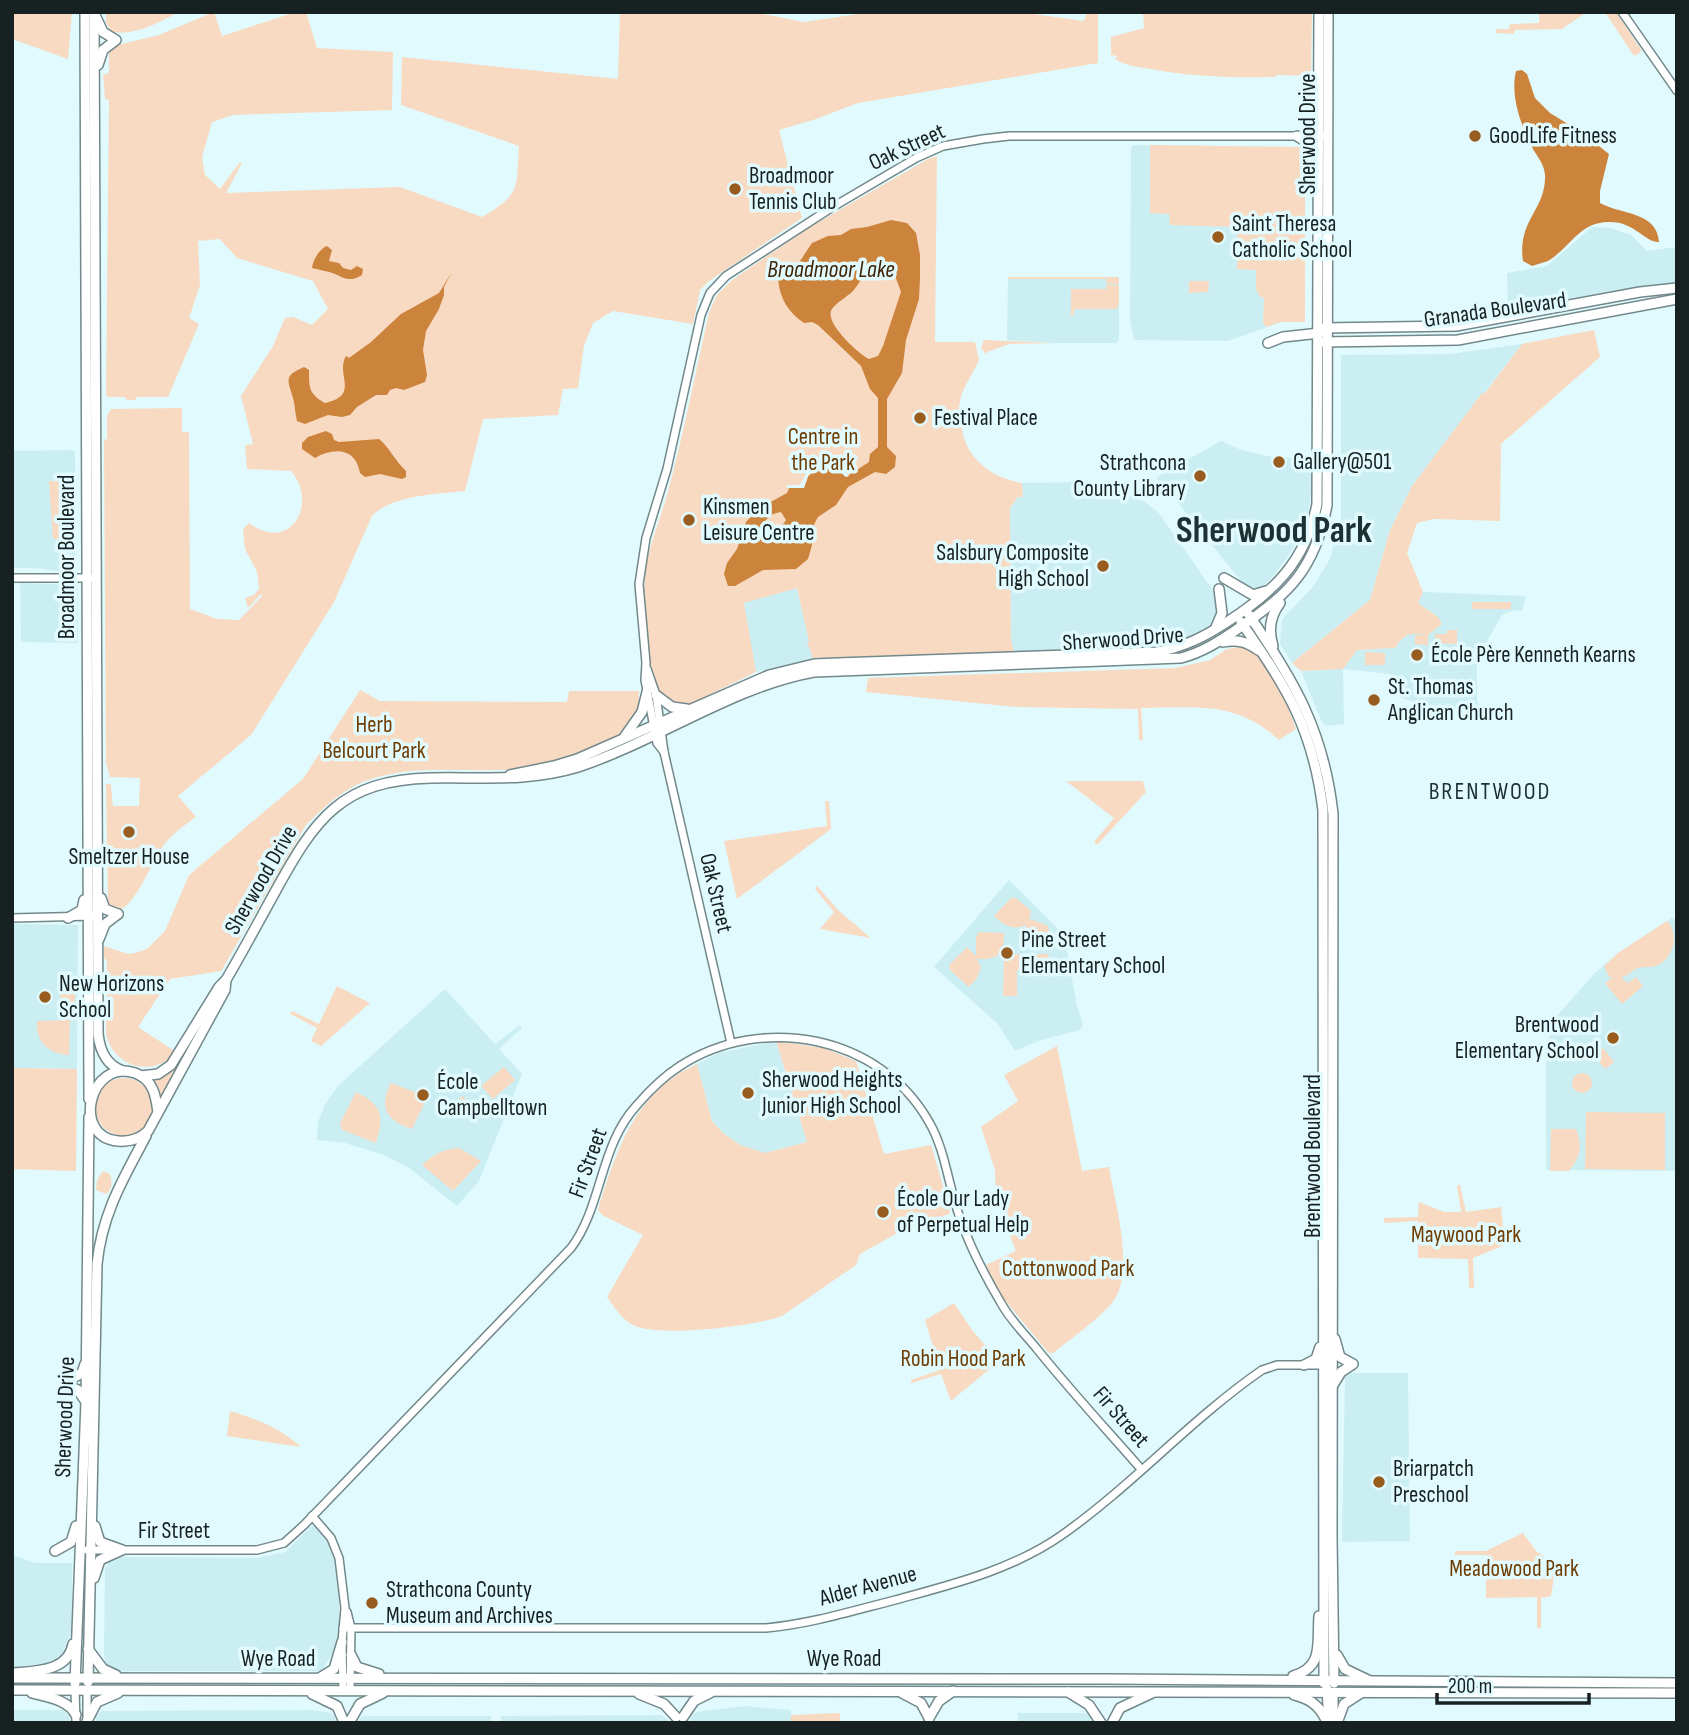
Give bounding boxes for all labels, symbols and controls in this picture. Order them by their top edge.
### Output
street label: Sherwood Drive [1294,73,1322,195]
street label: Oak Street [864,117,950,177]
place label: GoodLife Fitness [1489,122,1617,150]
marker: GoodLife Fitness [1467,128,1483,144]
place label: Broadmoor Tennis Club [749,162,837,216]
marker: Broadmoor Tennis Club [727,181,743,197]
place label: Saint Theresa Catholic School [1232,210,1352,264]
marker: Saint Theresa Catholic School [1210,229,1226,245]
water label: Broadmoor Lake [767,255,895,284]
street label: Granada Boulevard [1422,286,1568,334]
place label: Festival Place [934,404,1038,432]
marker: Festival Place [912,410,928,426]
park label: Centre in the Park [788,423,858,477]
place label: Gallery@501 [1293,448,1391,476]
place label: Strathcona County Library [1073,449,1186,503]
marker: Gallery@501 [1271,454,1287,470]
marker: Strathcona County Library [1192,468,1208,484]
street label: Broadmoor Boulevard [53,475,81,639]
place label: Kinsmen Leisure Centre [703,493,814,547]
district label: Sherwood Park [1176,509,1372,553]
marker: Kinsmen Leisure Centre [681,512,697,528]
place label: Salsbury Composite High School [936,539,1089,593]
marker: Salsbury Composite High School [1095,558,1111,574]
street label: Sherwood Drive [1062,621,1184,657]
place label: École Père Kenneth Kearns [1431,641,1636,669]
marker: École Père Kenneth Kearns [1409,647,1425,663]
place label: St. Thomas Anglican Church [1387,673,1514,727]
marker: St. Thomas Anglican Church [1366,692,1382,708]
park label: Herb Belcourt Park [322,711,426,765]
district label: BRENTWOOD [1429,777,1551,806]
street label: Sherwood Drive [219,821,303,939]
marker: Smeltzer House [121,824,137,840]
place label: Smeltzer House [68,843,190,871]
street label: Oak Street [693,850,739,936]
place label: Pine Street Elementary School [1021,926,1165,980]
marker: Pine Street Elementary School [999,945,1015,961]
place label: New Horizons School [59,970,164,1024]
marker: New Horizons School [37,989,53,1005]
place label: Brentwood Elementary School [1455,1011,1599,1065]
marker: Brentwood Elementary School [1605,1030,1621,1046]
place label: Sherwood Heights Junior High School [761,1066,903,1120]
place label: École Campbelltown [437,1068,547,1122]
street label: Brentwood Boulevard [1299,1074,1327,1238]
marker: Sherwood Heights Junior High School [740,1085,756,1101]
marker: École Campbelltown [415,1087,431,1103]
street label: Fir Street [563,1124,613,1202]
place label: École Our Lady of Perpetual Help [897,1185,1029,1239]
marker: École Our Lady of Perpetual Help [875,1204,891,1220]
park label: Maywood Park [1411,1221,1521,1249]
park label: Cottonwood Park [1002,1255,1134,1283]
park label: Robin Hood Park [901,1345,1026,1373]
street label: Sherwood Drive [49,1356,81,1478]
street label: Fir Street [1087,1381,1155,1453]
place label: Briarpatch Preschool [1393,1455,1474,1509]
marker: Briarpatch Preschool [1371,1474,1387,1490]
street label: Fir Street [138,1517,210,1545]
park label: Meadowood Park [1449,1555,1579,1583]
street label: Alder Avenue [815,1560,920,1613]
place label: Strathcona County Museum and Archives [386,1576,553,1630]
marker: Strathcona County Museum and Archives [364,1595,380,1611]
street label: Wye Road [241,1645,315,1673]
street label: Wye Road [807,1645,881,1673]
scale bar [1437,1662,1589,1706]
text: 200 m [1448,1674,1492,1699]

